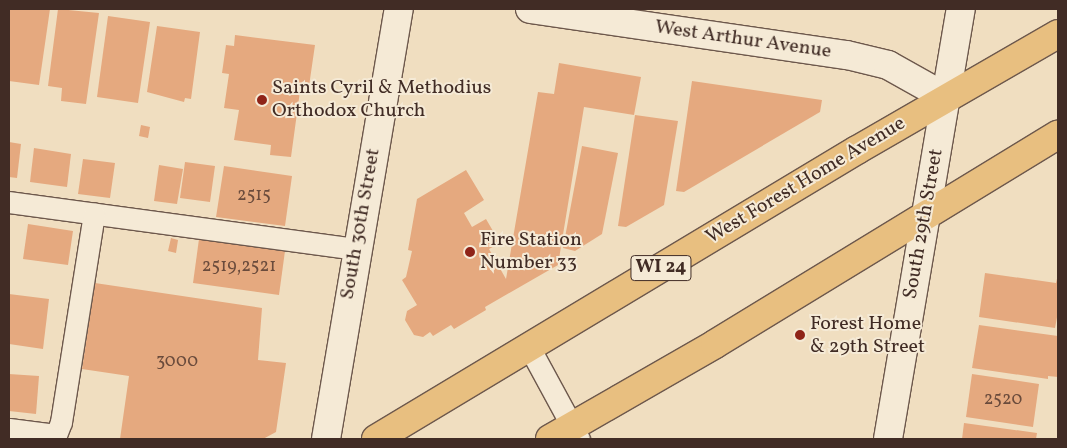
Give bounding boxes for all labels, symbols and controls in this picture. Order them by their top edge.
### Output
street label: West Arthur Avenue [653,16,833,64]
place label: Saints Cyril & Methodius Orthodox Church [272,76,491,123]
marker: Saints Cyril & Methodius Orthodox Church [256,94,268,106]
street label: West Forest Home Avenue [702,112,910,250]
street label: South 30th Street [336,147,386,301]
street label: South 29th Street [899,147,949,301]
house number: 2515 [237,185,271,207]
place label: Fire Station Number 33 [480,228,582,275]
marker: Fire Station Number 33 [464,246,476,258]
road number: WI 24 [630,252,692,284]
house number: 2519,2521 [202,256,276,278]
place label: Forest Home & 29th Street [810,312,925,359]
marker: Forest Home & 29th Street [794,329,806,341]
house number: 3000 [156,351,198,373]
house number: 2520 [984,389,1022,411]

